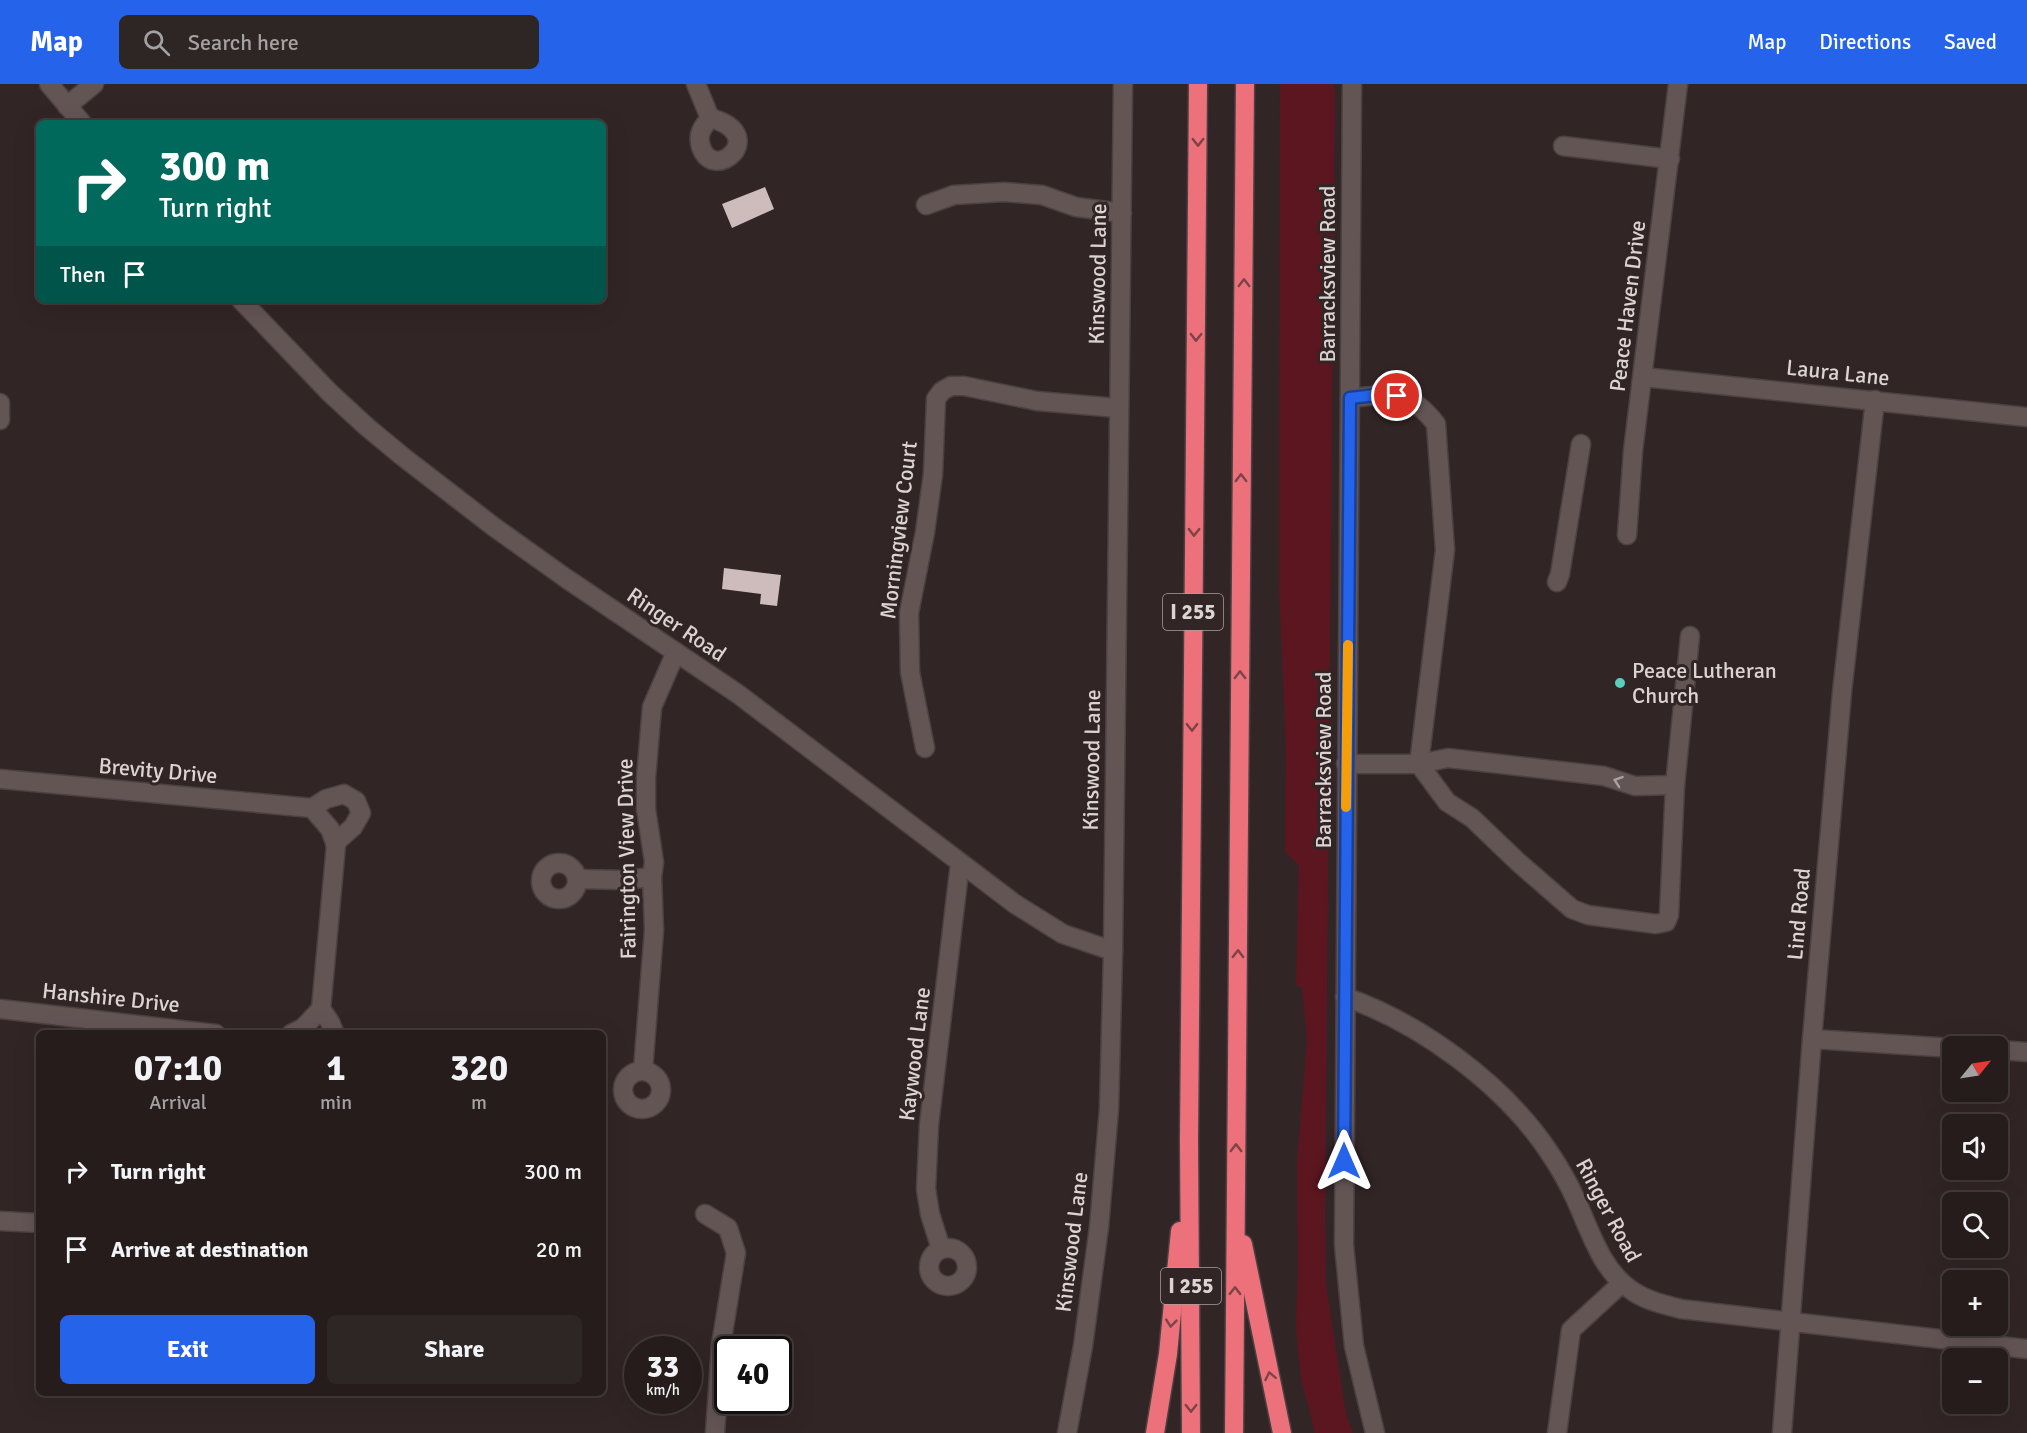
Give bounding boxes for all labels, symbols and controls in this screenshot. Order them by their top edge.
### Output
search box [119,15,539,69]
text: Map [30,25,83,59]
icon: search [140,26,173,59]
text: Search here [188,29,299,56]
text: Map [1748,29,1786,55]
text: Directions [1819,29,1911,55]
text: Saved [1944,29,1997,55]
one-way arrow [1192,138,1204,147]
text: 300 m [159,141,270,192]
icon: right [60,144,138,222]
street label: Barracksview Road [1314,186,1341,362]
text: Turn right [159,192,272,225]
street label: Kinswood Lane [1083,203,1112,345]
street label: Peace Haven Drive [1604,219,1651,393]
icon: arrive [118,258,151,291]
text: Then [60,261,106,288]
one-way arrow [1237,278,1250,287]
one-way arrow [1190,333,1202,342]
street label: Laura Lane [1785,354,1891,391]
pin [1371,370,1422,421]
icon: arrive [1380,379,1413,412]
street label: Morningview Court [874,439,923,620]
one-way arrow [1235,473,1247,482]
one-way arrow [1188,528,1200,537]
street label: Ringer Road [622,581,731,667]
road number: I 255 [1163,594,1223,630]
place label: Peace Lutheran Church [1632,657,1777,709]
one-way arrow [1234,670,1246,679]
street label: Barracksview Road [1310,672,1337,848]
marker: Peace Lutheran Church [1613,676,1627,690]
street label: Kinswood Lane [1077,689,1106,831]
one-way arrow [1186,723,1198,732]
street label: Brevity Drive [97,752,218,789]
street label: Fairington View Drive [611,758,642,960]
one-way arrow [1613,776,1624,788]
street label: Lind Road [1781,867,1816,961]
one-way arrow [1232,949,1244,958]
street label: Hanshire Drive [41,977,181,1018]
street label: Kaywood Lane [893,986,936,1123]
north arrow [1942,1036,2008,1102]
map controls [1942,1036,2008,1414]
text: 07:10 [134,1046,222,1091]
text: 1 [326,1046,346,1091]
text: 320 [450,1046,508,1091]
text: Arrival [149,1090,207,1115]
text: min [320,1090,352,1115]
text: m [471,1090,487,1115]
button: sound [1942,1114,2008,1180]
position arrow [1312,1129,1376,1193]
one-way arrow [1230,1144,1242,1153]
street label: Ringer Road [1570,1154,1647,1267]
icon: right [60,1155,93,1188]
text: Turn right [111,1158,206,1185]
text: 300 m [524,1158,582,1185]
street label: Kinswood Lane [1049,1170,1093,1314]
button: search [1942,1192,2008,1258]
icon: arrive [60,1233,93,1266]
text: Arrive at destination [111,1236,308,1263]
text: 20 m [536,1236,582,1263]
road number: I 255 [1161,1268,1221,1304]
button: + [1942,1270,2008,1336]
one-way arrow [1229,1286,1241,1295]
button: Exit [60,1315,315,1384]
button: Share [327,1315,582,1384]
one-way arrow [1165,1319,1178,1328]
speed limit sign: 40 [714,1336,792,1414]
button: − [1942,1348,2008,1414]
text: 33 [647,1349,679,1386]
one-way arrow [1264,1371,1277,1381]
text: km/h [646,1381,680,1399]
one-way arrow [1185,1404,1197,1413]

